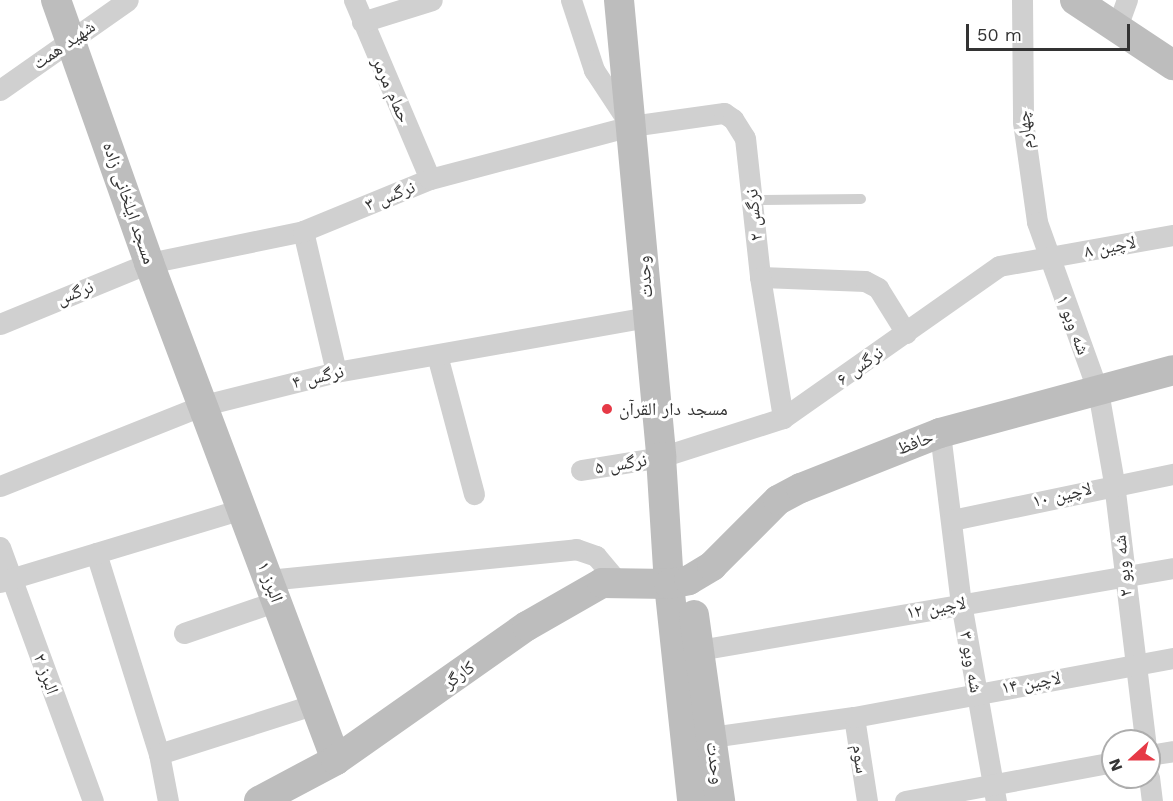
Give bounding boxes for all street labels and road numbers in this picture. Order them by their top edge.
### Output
street label: شهید همت [29,16,99,74]
street label: حمام مرمر [367,54,415,126]
street label: چهارم [1012,110,1038,150]
street label: مسجد ایلخانی زاده [98,139,160,267]
street label: نرگس ۳ [362,176,418,216]
street label: نرگس ۲ [741,188,767,242]
street label: لاچین ۸ [1082,231,1138,263]
street label: وحدت [632,255,658,299]
street label: نرگس [53,276,97,310]
street label: شه وبو ۱ [1052,292,1094,358]
street label: نرگس ۶ [833,342,887,390]
street label: نرگس ۴ [290,361,346,393]
street label: حافظ [894,426,936,460]
street label: نرگس ۵ [594,449,648,479]
street label: لاچین ۱۰ [1030,478,1094,512]
street label: شه وبو ۲ [1109,534,1137,598]
street label: البرز ۱ [252,559,288,605]
street label: لاچین ۱۲ [905,592,967,624]
street label: شه وبو ۳ [955,630,987,694]
street label: البرز ۲ [29,651,63,697]
street label: کارگر [439,656,479,694]
street label: لاچین ۱۴ [1000,667,1062,699]
street label: وحدت [701,741,729,785]
street label: سوم [847,743,873,775]

